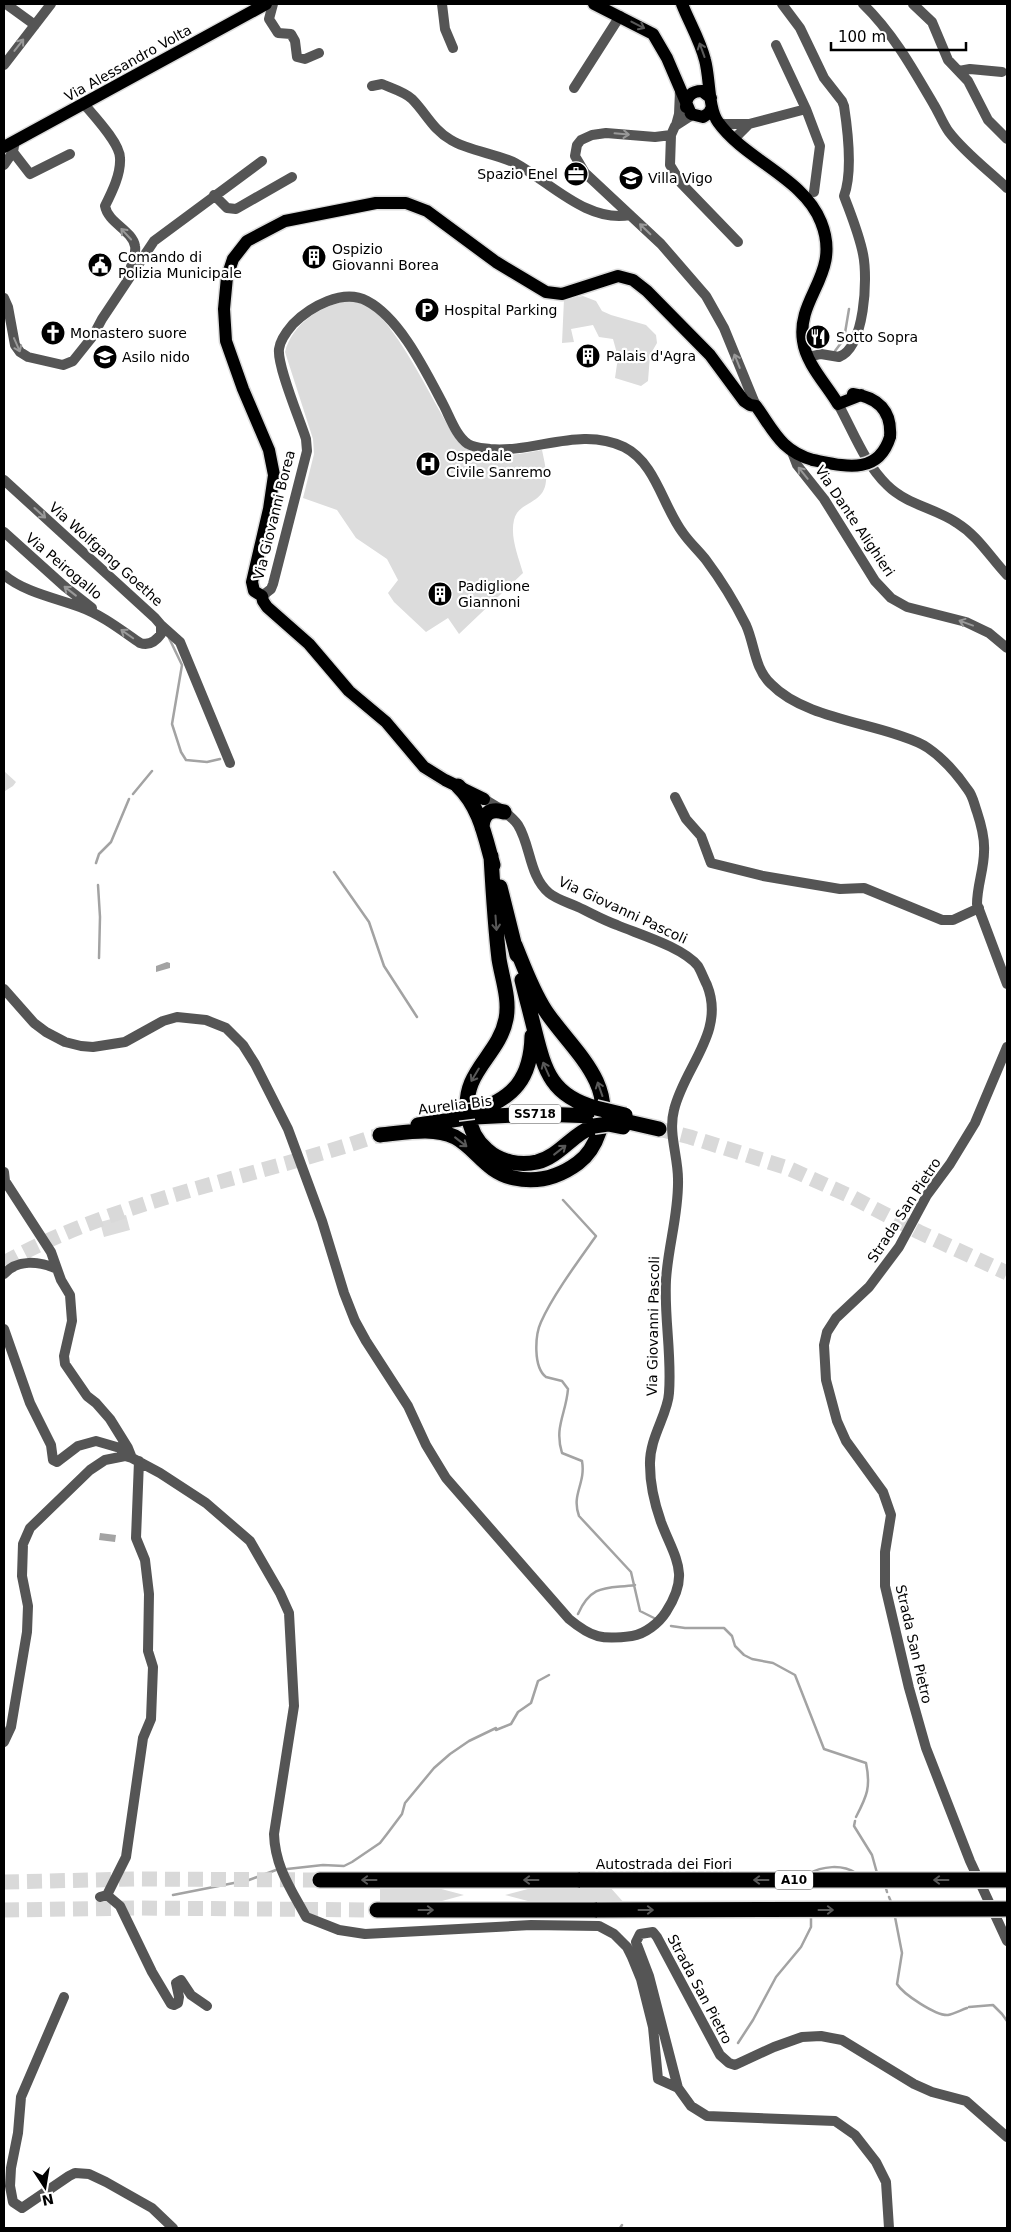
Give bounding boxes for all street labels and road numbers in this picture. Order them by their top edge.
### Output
street label: Via Alessandro Volta [62,21,194,105]
street label: Via Giovanni Borea [250,448,298,582]
street label: Via Dante Alighieri [812,463,898,579]
street label: Via Wolfgang Goethe [46,499,166,609]
street label: Via Peirogallo [23,530,105,602]
street label: Via Giovanni Pascoli [556,873,690,947]
street label: Aurelia Bis [417,1093,493,1117]
road number: SS718 [509,1104,561,1124]
street label: Strada San Pietro [864,1155,944,1265]
street label: Via Giovanni Pascoli [644,1256,662,1396]
street label: Strada San Pietro [893,1583,935,1705]
street label: Autostrada dei Fiori [596,1856,732,1872]
road number: A10 [775,1870,813,1890]
street label: Strada San Pietro [664,1932,736,2046]

